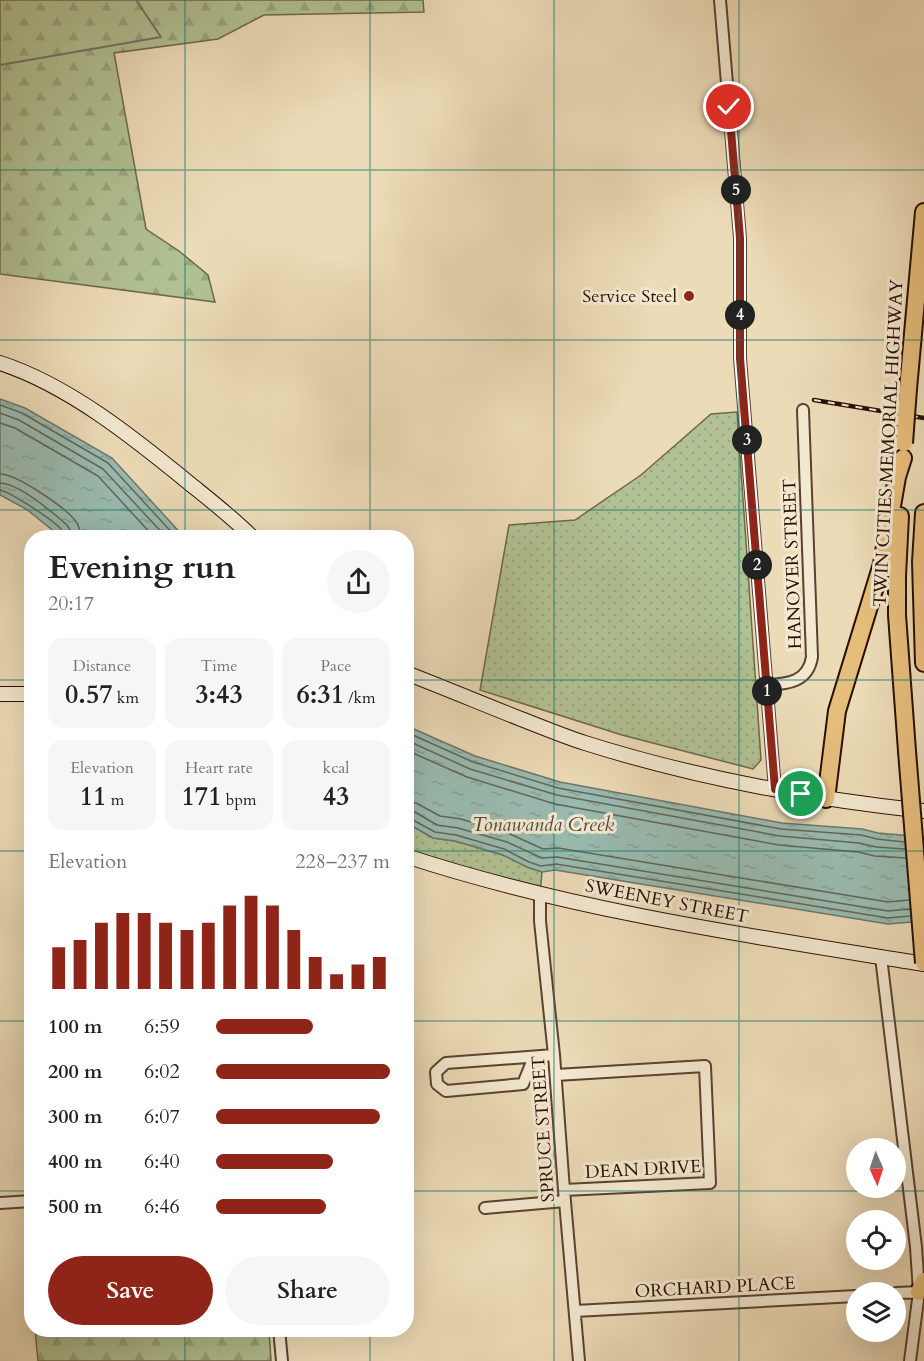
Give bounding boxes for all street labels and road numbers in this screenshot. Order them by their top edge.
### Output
street label: TWIN CITIES MEMORIAL HIGHWAY [867,278,910,607]
street label: HANOVER STREET [777,478,808,650]
street label: SWEENEY STREET [583,873,751,930]
street label: SPRUCE STREET [526,1055,561,1203]
street label: DEAN DRIVE [584,1154,702,1185]
street label: ORCHARD PLACE [634,1271,796,1304]

